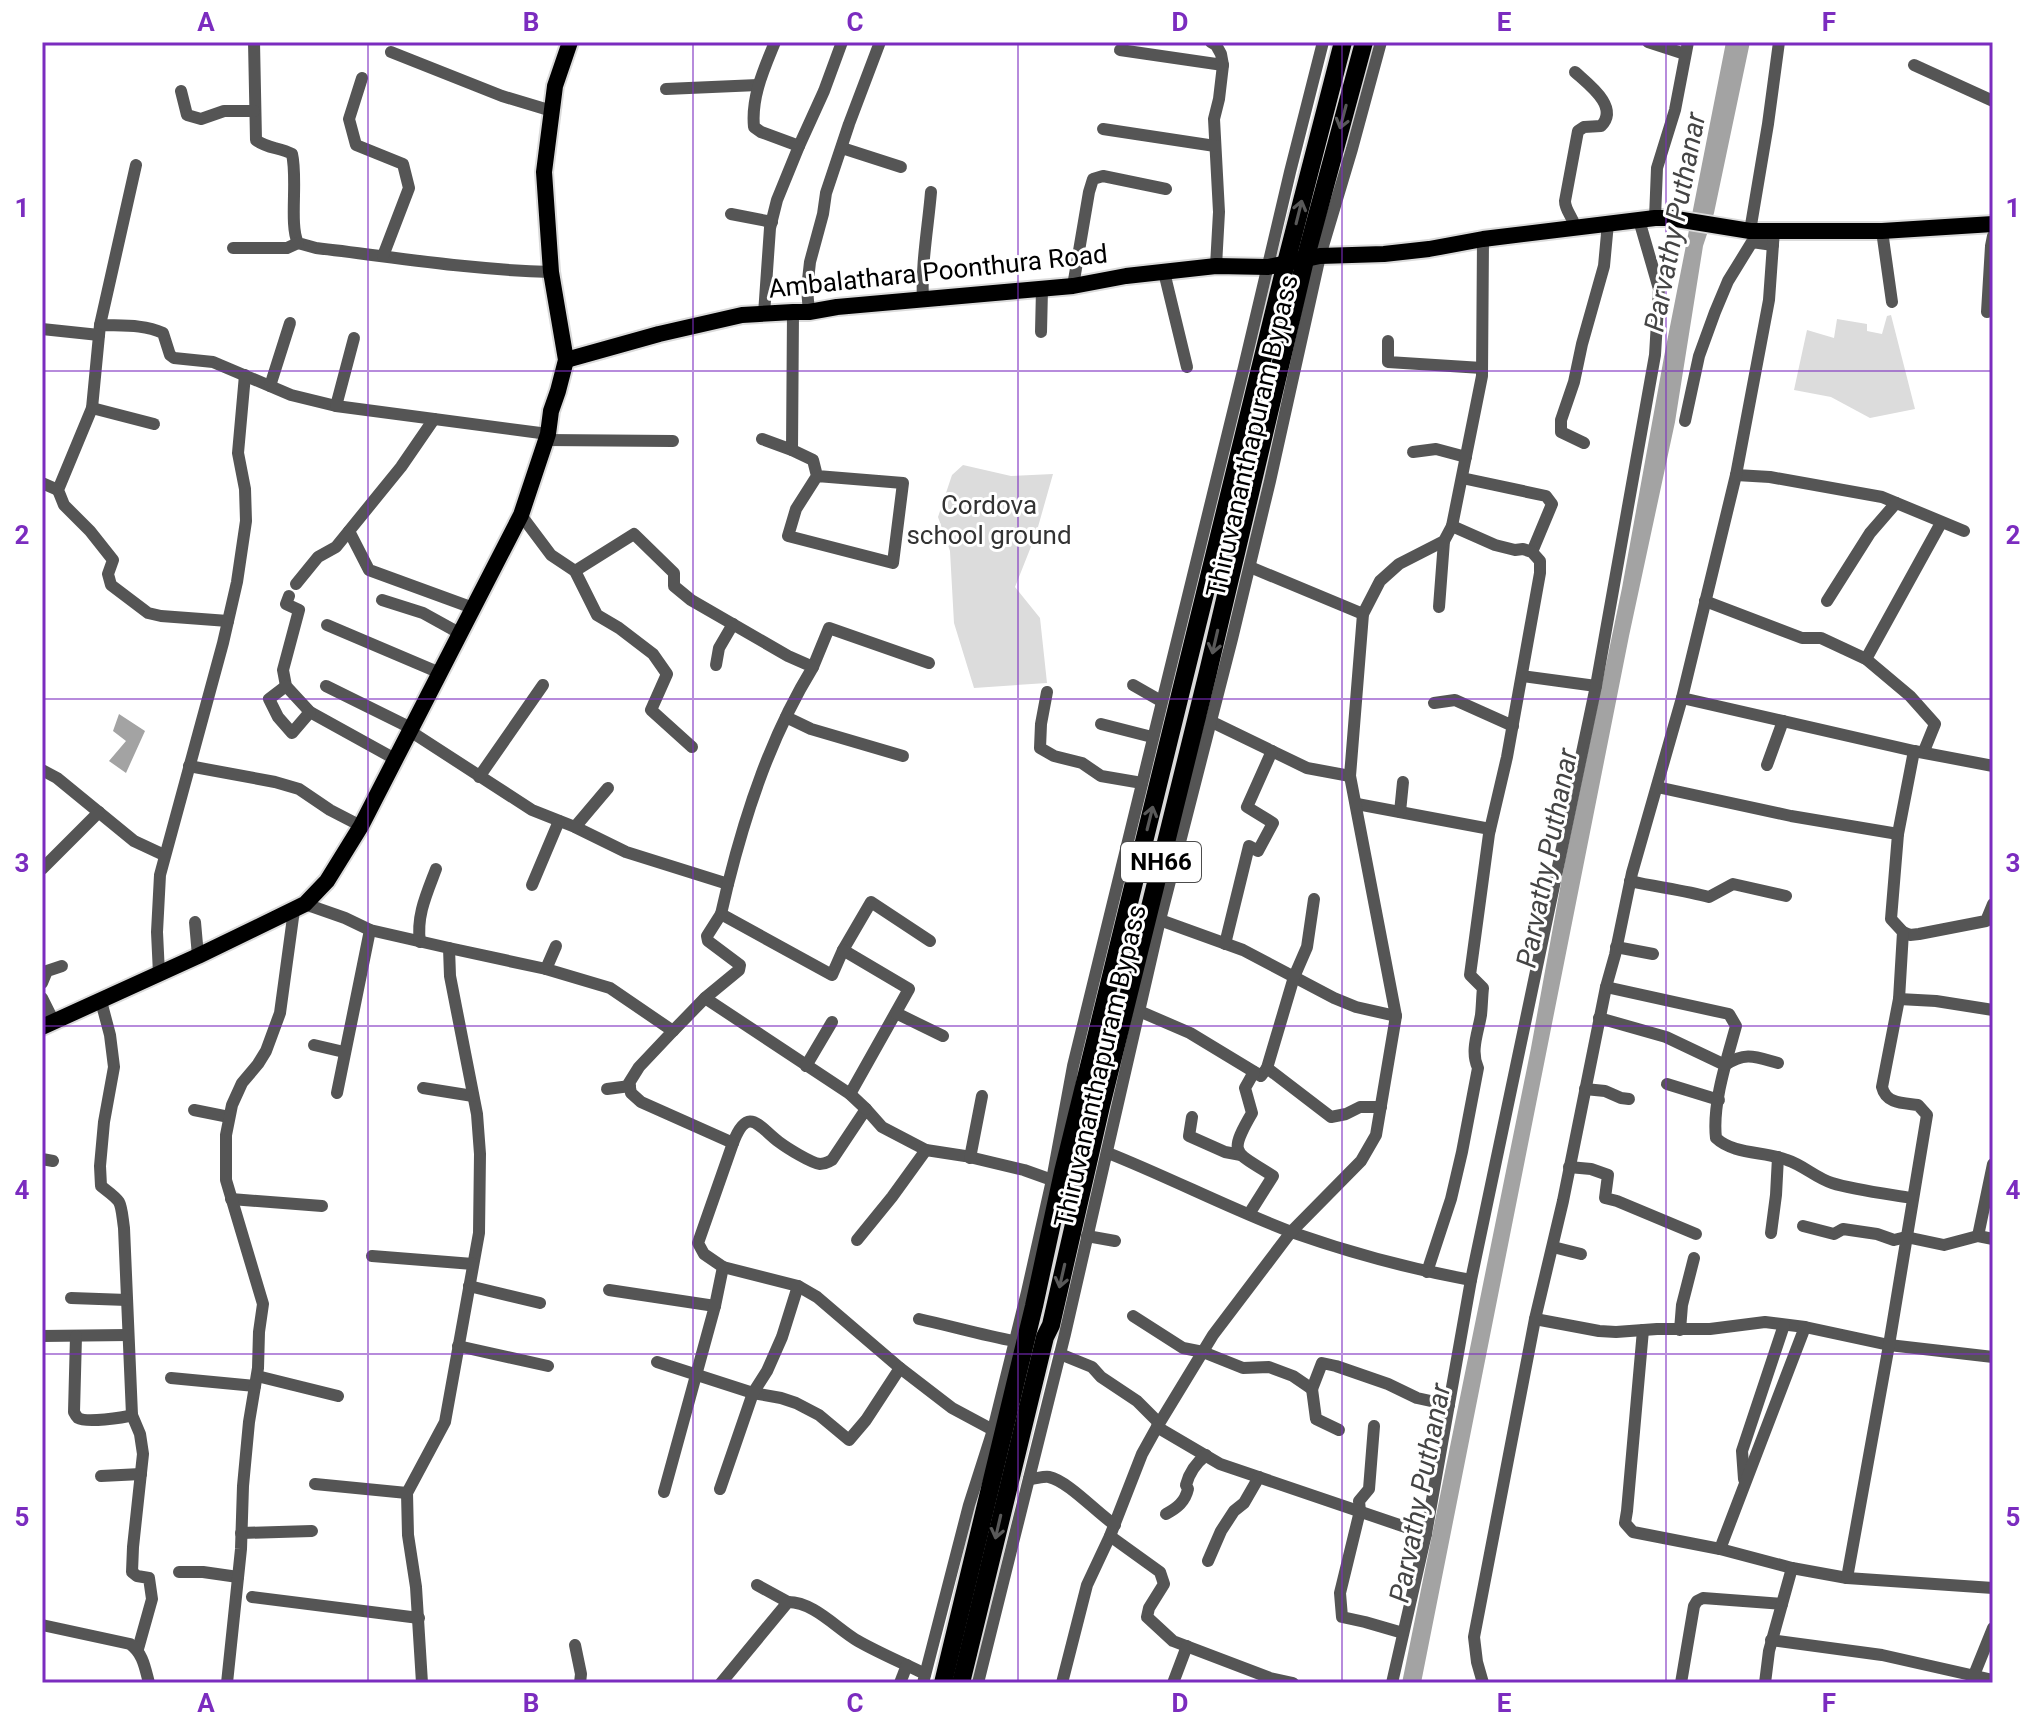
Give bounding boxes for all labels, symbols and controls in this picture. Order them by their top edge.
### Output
text: A [197,7,215,37]
text: B [523,7,539,37]
text: C [846,7,864,37]
text: D [1172,7,1188,37]
text: E [1497,7,1512,37]
text: F [1822,7,1836,37]
one-way arrow [1335,104,1350,130]
water label: Parvathy Puthanar [1638,109,1713,334]
text: 1 [15,193,29,223]
text: 1 [2006,193,2020,223]
one-way arrow [1293,199,1308,225]
street label: Ambalathara Poonthura Road [767,238,1109,304]
street label: Thiruvananthapuram Bypass [1200,272,1304,600]
park label: Cordova school ground [906,490,1072,550]
text: 2 [15,520,29,550]
text: 2 [2006,520,2020,550]
one-way arrow [1207,629,1222,654]
water label: Parvathy Puthanar [1510,745,1585,970]
one-way arrow [1143,805,1158,831]
road number: NH66 [1121,842,1201,882]
text: 3 [15,848,29,878]
text: 3 [2006,848,2020,878]
street label: Thiruvananthapuram Bypass [1048,902,1152,1230]
text: 4 [15,1175,30,1205]
text: 4 [2006,1175,2021,1205]
one-way arrow [1054,1262,1069,1288]
water label: Parvathy Puthanar [1383,1380,1458,1605]
text: 5 [15,1502,29,1532]
text: 5 [2006,1502,2020,1532]
one-way arrow [989,1514,1004,1540]
text: A [197,1688,215,1718]
text: B [523,1688,539,1718]
text: C [846,1688,864,1718]
text: D [1172,1688,1188,1718]
text: E [1497,1688,1512,1718]
text: F [1822,1688,1836,1718]

